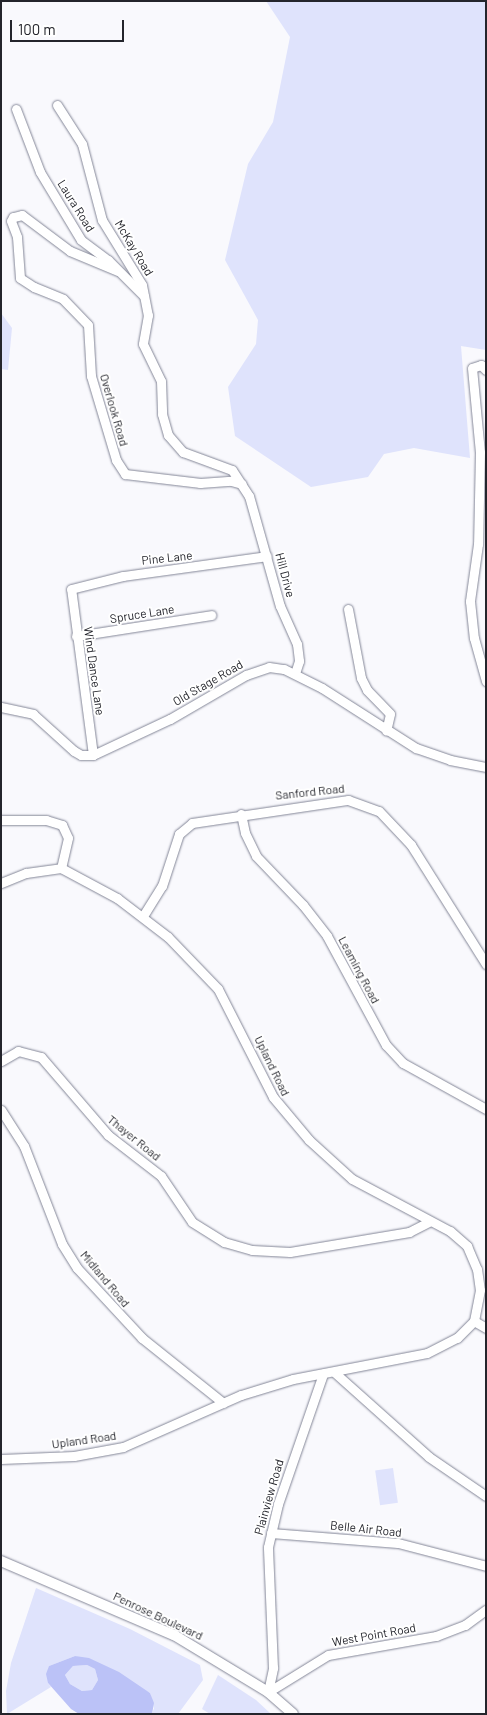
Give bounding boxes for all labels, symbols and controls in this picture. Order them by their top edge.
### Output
scale bar [12,10,126,42]
text: 100 m [18,20,56,38]
street label: Laura Road [54,177,98,235]
street label: McKay Road [112,217,156,279]
street label: Overlook Road [97,372,131,448]
street label: Pine Lane [141,548,193,568]
street label: Hill Drive [272,551,298,599]
street label: Spruce Lane [109,602,175,626]
street label: Wind Dance Lane [81,626,107,716]
street label: Old Stage Road [170,657,246,709]
street label: Sanford Road [275,781,345,803]
street label: Leaming Road [335,934,383,1006]
street label: Upland Road [251,1034,293,1098]
street label: Thayer Road [104,1112,164,1164]
street label: Midland Road [77,1248,133,1310]
street label: Upland Road [51,1428,117,1452]
street label: Plainview Road [251,1458,287,1536]
street label: Belle Air Road [330,1518,402,1540]
street label: Penrose Boulevard [111,1589,205,1643]
street label: West Point Road [331,1621,417,1649]

